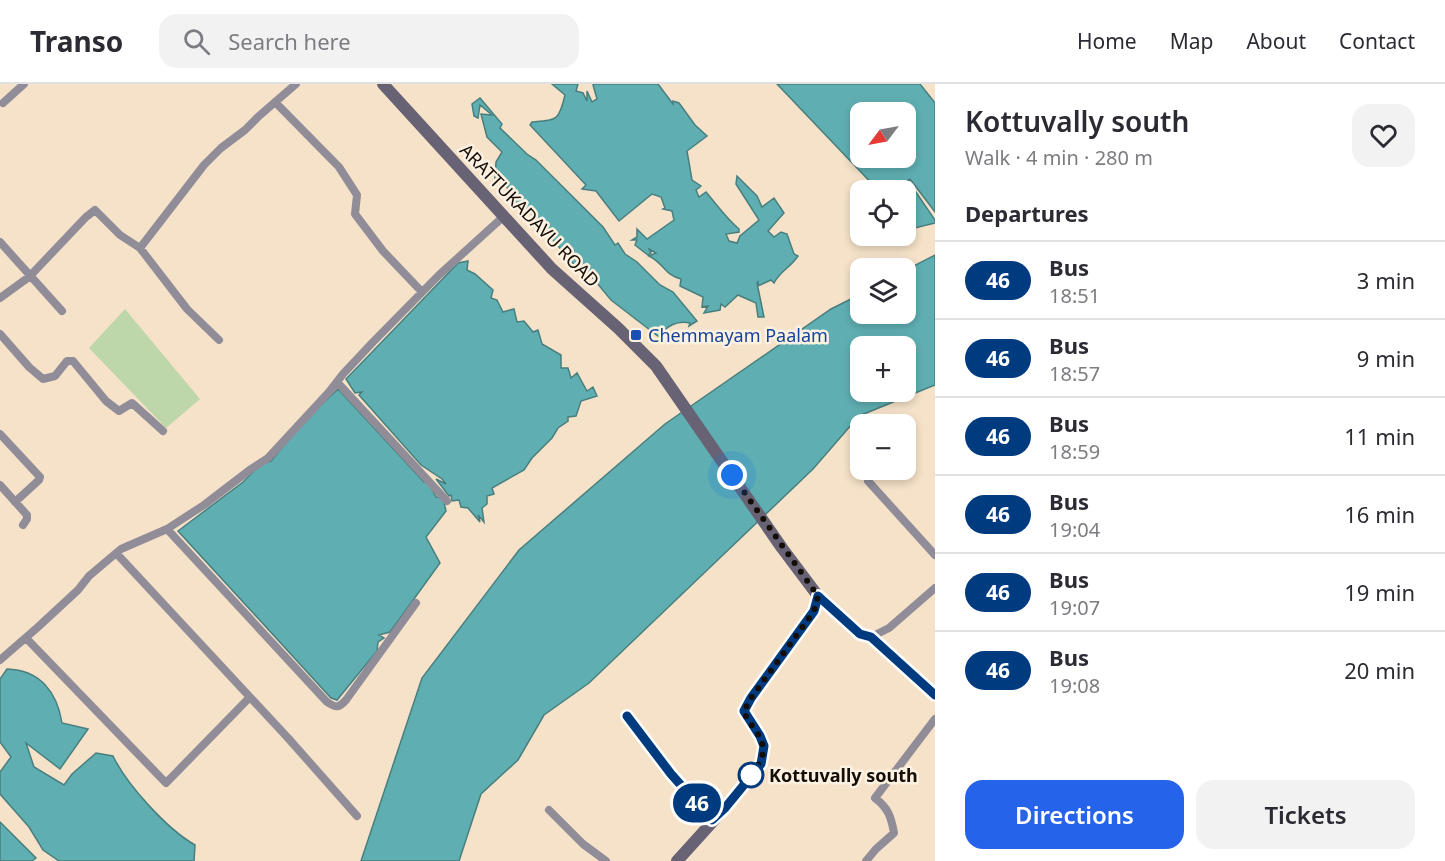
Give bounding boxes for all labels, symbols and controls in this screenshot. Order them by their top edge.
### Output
search box [159,14,579,68]
text: Transo [30,22,123,60]
icon: search [180,25,213,58]
text: Search here [228,26,351,56]
text: Home [1077,27,1137,55]
text: Map [1170,27,1213,55]
text: About [1246,27,1306,55]
text: Contact [1339,27,1415,55]
north arrow [850,102,916,168]
map controls [850,102,916,480]
text: Kottuvally south [965,102,1189,140]
button: heart [1352,104,1415,167]
street label: ARATTUKADAVU ROAD [455,138,605,292]
text: Walk · 4 min · 280 m [965,144,1153,171]
button: locate [850,180,916,246]
text: Departures [965,198,1089,228]
text: Bus [1049,252,1089,282]
button: layers [850,258,916,324]
text: 3 min [1357,265,1415,295]
text: 46 [986,266,1010,294]
text: 18:51 [1049,282,1100,309]
place label: Chemmayam Paalam [648,323,828,347]
marker: Chemmayam Paalam [629,328,643,342]
text: Bus [1049,330,1089,360]
button: + [850,336,916,402]
text: 9 min [1357,343,1415,373]
text: 46 [986,344,1010,372]
text: 18:57 [1049,360,1100,387]
text: Bus [1049,408,1089,438]
button: − [850,414,916,480]
text: 11 min [1344,421,1415,451]
text: 46 [986,422,1010,450]
text: 18:59 [1049,438,1100,465]
your location [717,460,747,490]
text: Bus [1049,486,1089,516]
text: 16 min [1344,499,1415,529]
text: 46 [986,500,1010,528]
text: 19:04 [1049,516,1100,543]
text: Bus [1049,564,1089,594]
text: 19 min [1344,577,1415,607]
text: 46 [986,578,1010,606]
text: 19:07 [1049,594,1100,621]
text: Bus [1049,642,1089,672]
text: 20 min [1344,655,1415,685]
text: 46 [986,656,1010,684]
text: 19:08 [1049,672,1100,699]
marker: Kottuvally south [738,762,764,788]
place label: Kottuvally south [769,763,918,787]
button: Directions [965,780,1184,849]
button: Tickets [1196,780,1415,849]
line badge: 46 [670,784,724,822]
text: 46 [685,789,709,817]

